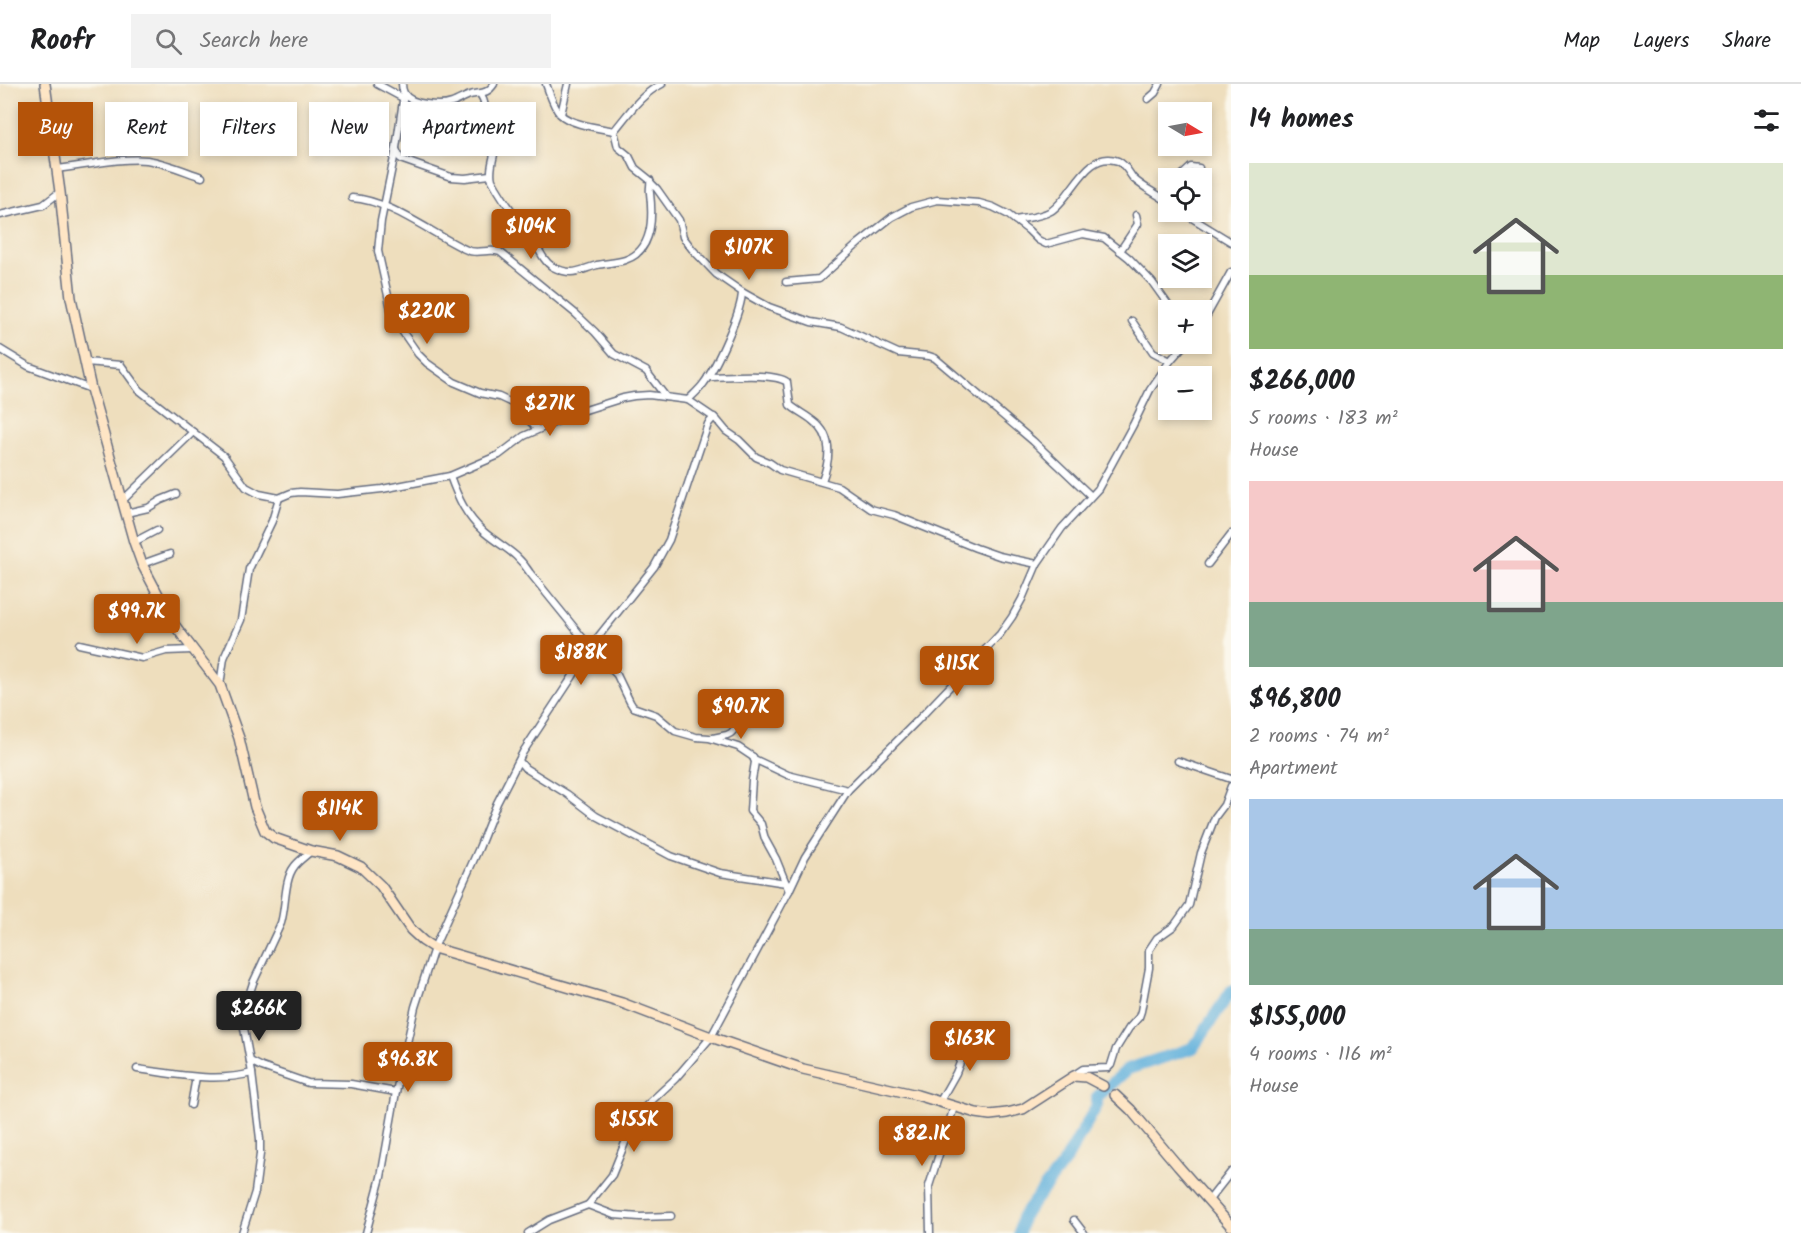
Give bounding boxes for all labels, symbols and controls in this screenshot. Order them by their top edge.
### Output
search box [131,14,551,68]
text: Roofr [30,19,95,64]
text: Search here [200,24,308,59]
icon: search [152,25,185,58]
text: Map [1563,25,1600,58]
text: Layers [1633,25,1689,58]
text: Share [1722,25,1771,58]
text: 14 homes [1249,99,1354,141]
chip: Buy [18,102,93,156]
chip: Rent [105,102,188,156]
chip: Filters [200,102,297,156]
chip: New [309,102,389,156]
chip: Apartment [401,102,536,156]
north arrow [1158,102,1212,156]
map controls [1158,102,1212,420]
icon: filters [1750,104,1783,137]
button: locate [1158,168,1212,222]
icon: home [1462,202,1570,310]
pin: $104K [489,209,573,260]
text: $104K [505,212,557,244]
pin: $107K [707,230,791,281]
text: $107K [724,233,774,265]
button: layers [1158,234,1212,288]
pin: $220K [385,294,469,345]
text: $220K [398,297,456,329]
button: + [1158,300,1212,354]
text: $266,000 [1249,361,1355,403]
button: − [1158,366,1212,420]
pin: $271K [508,386,592,437]
text: $271K [524,389,576,421]
text: 5 rooms · 183 m² [1249,403,1398,435]
text: House [1249,435,1299,467]
icon: home [1462,520,1570,628]
pin: $99.7K [88,594,186,645]
text: $99.7K [108,597,166,629]
pin: $188K [539,635,623,686]
text: $188K [554,638,608,670]
pin: $115K [915,646,999,697]
text: $115K [934,649,980,681]
text: $96,800 [1249,679,1340,721]
pin: $90.7K [692,689,790,740]
text: $90.7K [712,692,770,724]
text: 2 rooms · 74 m² [1249,721,1389,753]
text: Apartment [1249,753,1338,785]
pin: $114K [298,791,382,842]
text: $114K [317,794,363,826]
icon: home [1462,838,1570,946]
pin: $266K [217,991,301,1042]
text: $266K [230,994,288,1026]
text: $155,000 [1249,997,1345,1039]
pin: $163K [928,1021,1012,1072]
text: $163K [944,1024,996,1056]
text: 4 rooms · 116 m² [1249,1039,1392,1071]
pin: $96.8K [359,1042,457,1093]
text: $96.8K [377,1045,439,1077]
text: House [1249,1071,1299,1103]
pin: $155K [592,1102,676,1153]
text: $155K [609,1105,659,1137]
pin: $82.1K [873,1116,971,1167]
text: $82.1K [893,1119,951,1151]

